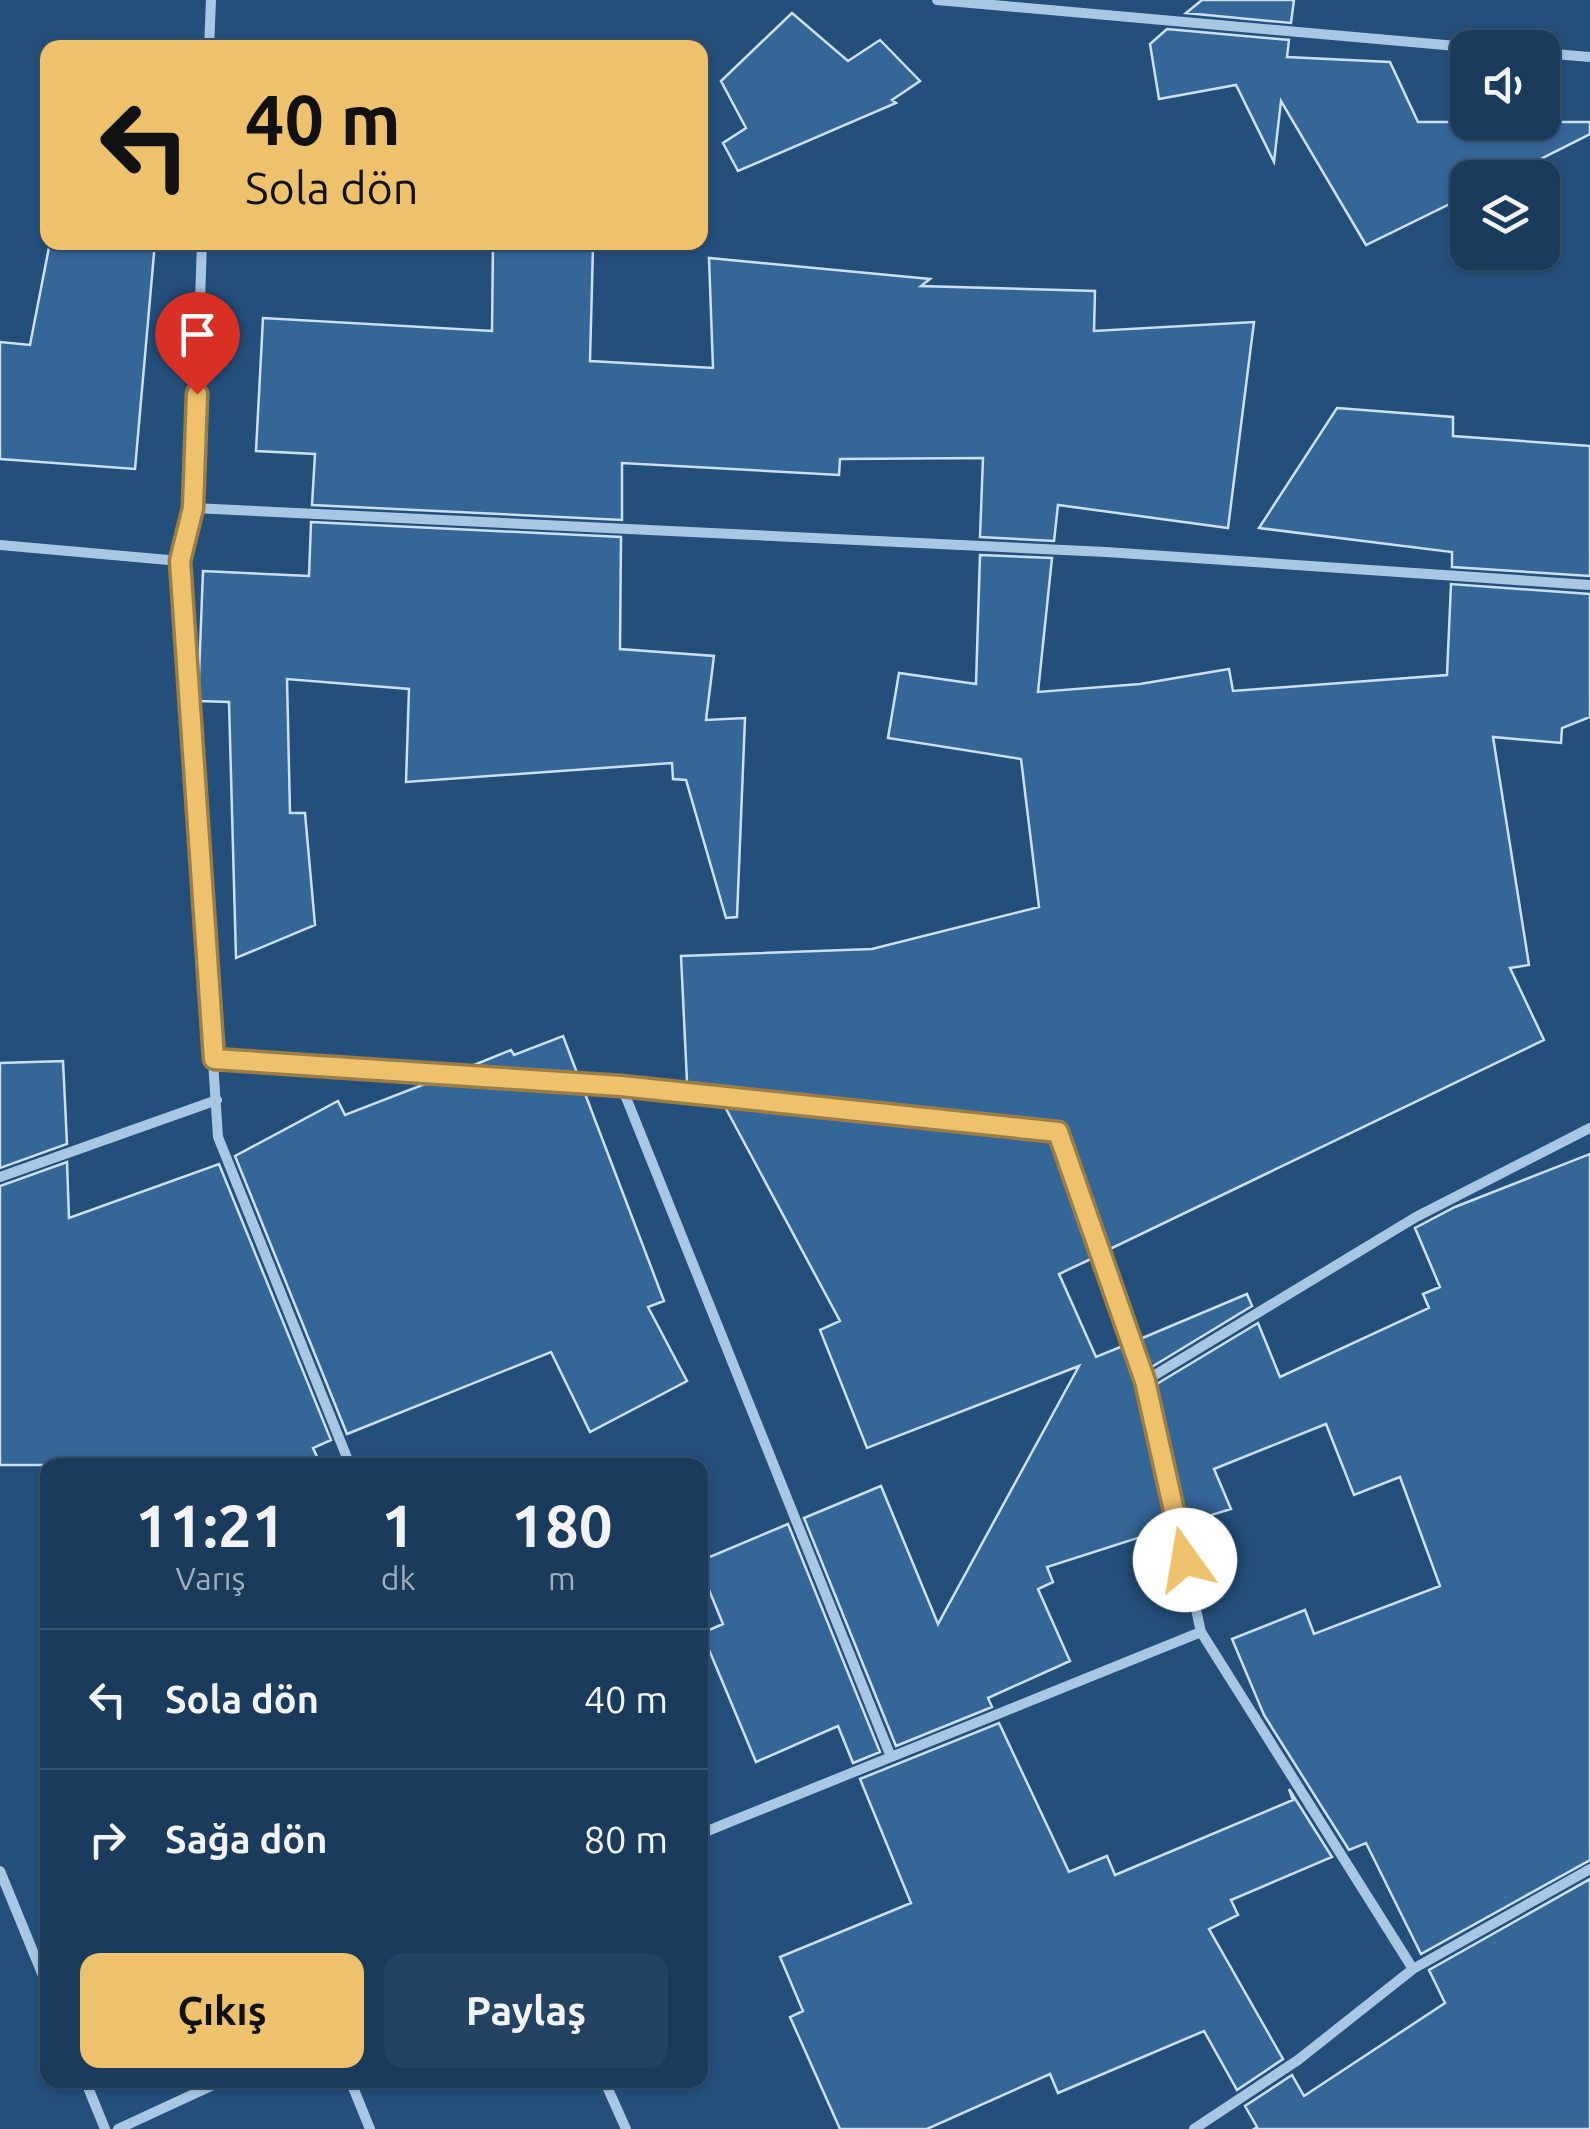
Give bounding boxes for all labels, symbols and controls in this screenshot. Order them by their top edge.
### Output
map controls [1450,30,1560,270]
button: sound [1450,30,1560,140]
icon: left [80,80,210,210]
text: 40 m [245,80,401,158]
button: layers [1450,160,1560,270]
text: Sola dön [245,162,419,213]
pin [155,292,240,395]
icon: arrive [170,307,225,362]
text: 11:21 [135,1491,285,1558]
text: 1 [381,1491,415,1558]
text: 180 [511,1491,613,1558]
position arrow [1133,1508,1237,1612]
text: Varış [175,1560,245,1596]
text: dk [381,1560,416,1596]
text: m [548,1560,576,1596]
icon: left [80,1672,135,1727]
text: Sola dön [165,1678,319,1720]
text: 40 m [584,1678,668,1720]
icon: right [80,1812,135,1867]
text: Sağa dön [165,1818,327,1860]
text: 80 m [584,1818,668,1860]
button: Çıkış [80,1953,364,2068]
button: Paylaş [384,1953,668,2068]

